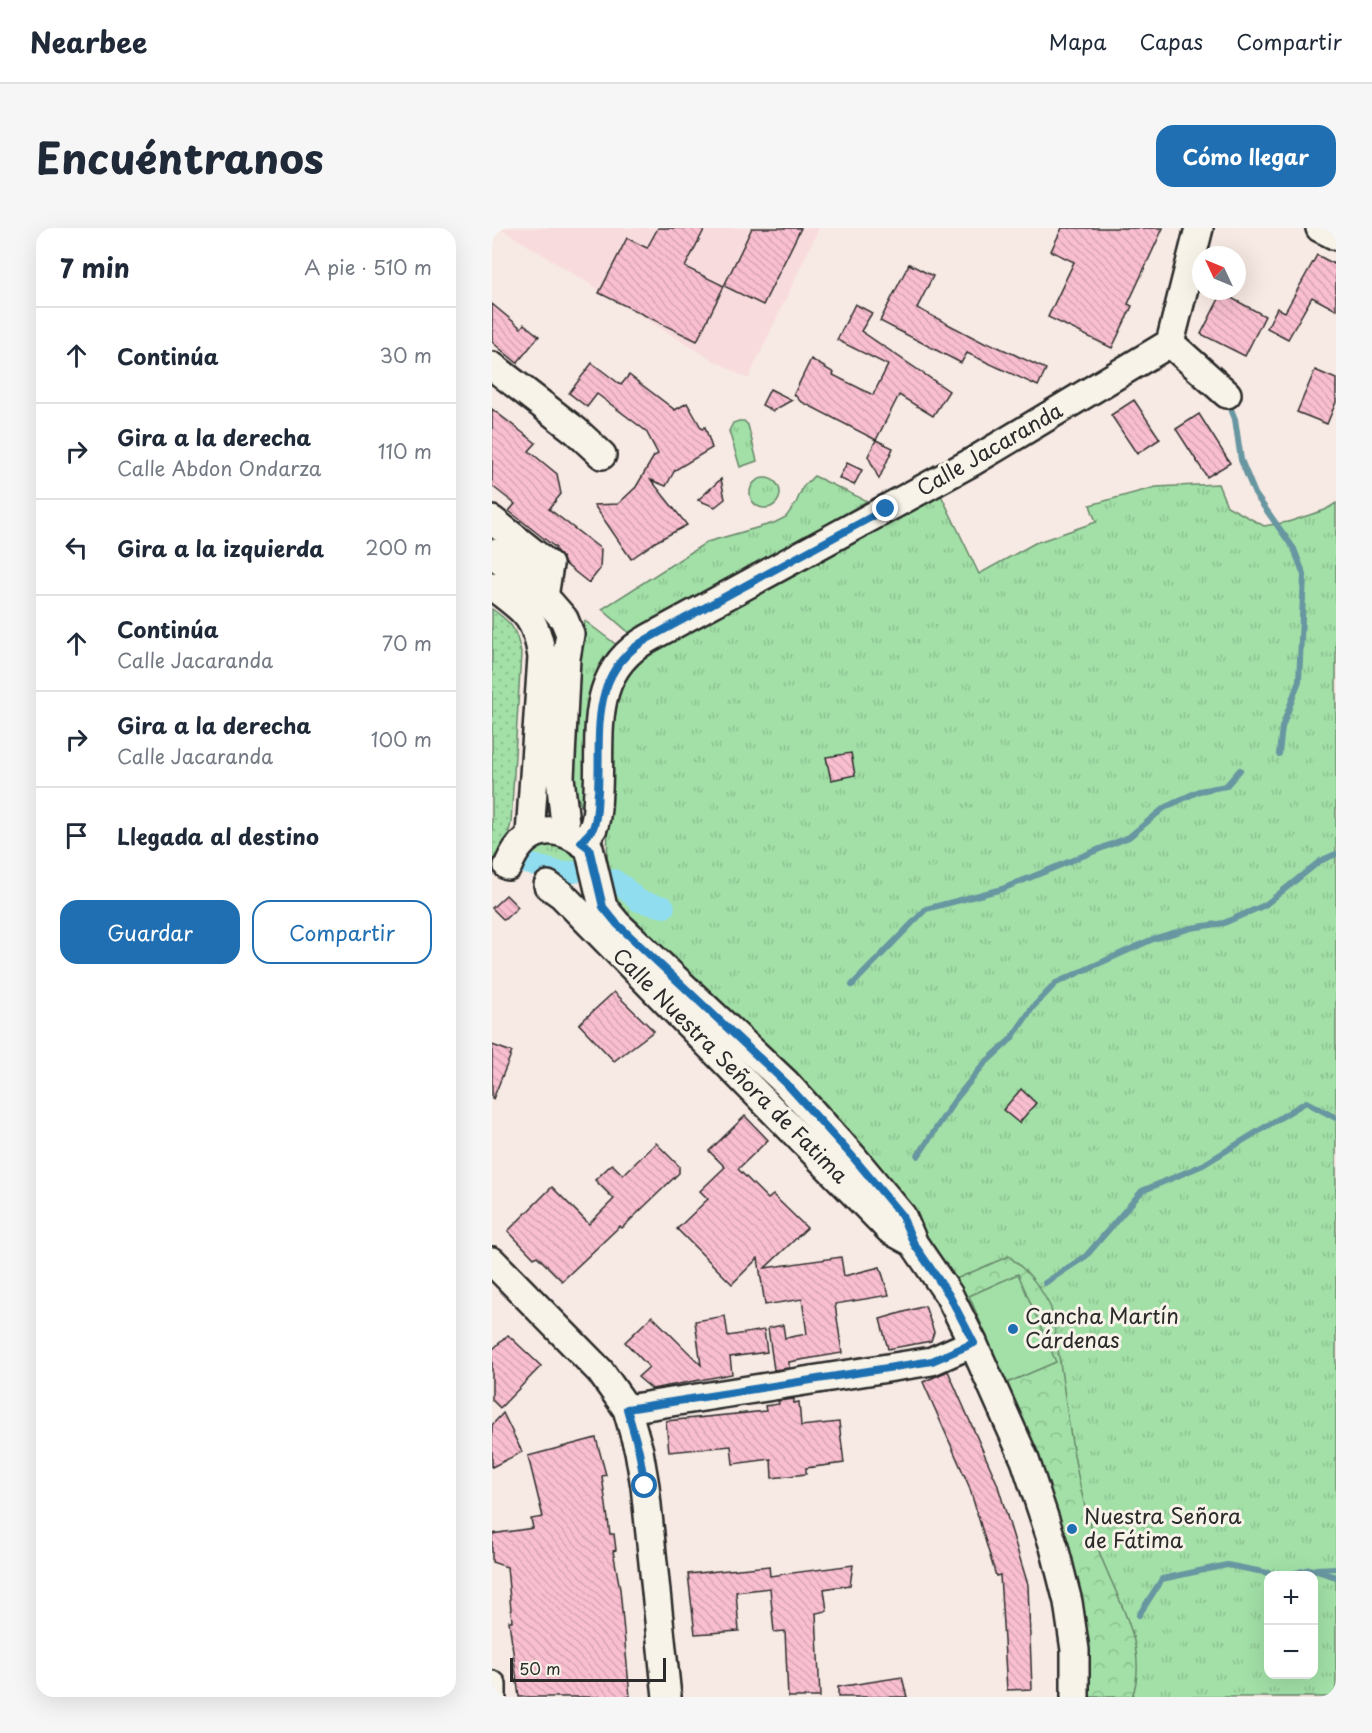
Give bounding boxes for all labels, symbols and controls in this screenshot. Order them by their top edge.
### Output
text: Nearbee [30,20,147,63]
text: Mapa [1049,25,1107,57]
text: Capas [1140,25,1203,57]
text: Compartir [1236,25,1342,57]
text: Encuéntranos [36,125,324,188]
button: Cómo llegar [1156,125,1336,187]
north arrow [1192,246,1246,300]
text: 7 min [60,248,130,287]
text: A pie · 510 m [304,252,432,282]
icon: ahead [60,339,93,372]
text: Continúa [117,339,219,372]
text: 30 m [379,340,432,370]
street label: Calle Jacaranda [910,393,1068,503]
text: Gira a la derecha [117,420,311,453]
icon: right [60,435,93,468]
text: 110 m [378,436,432,466]
text: Calle Abdon Ondarza [117,453,321,483]
route end [872,495,898,521]
icon: left [60,531,93,564]
text: Gira a la izquierda [117,531,324,564]
text: 200 m [365,532,432,562]
text: Continúa [117,612,219,645]
icon: ahead [60,627,93,660]
text: 70 m [382,628,432,658]
text: Calle Jacaranda [117,645,273,675]
text: Gira a la derecha [117,708,311,741]
icon: right [60,723,93,756]
text: 100 m [371,724,432,754]
text: Calle Jacaranda [117,741,273,771]
icon: arrive [60,819,93,852]
text: Llegada al destino [117,819,319,852]
button: Guardar [60,900,240,964]
button: Compartir [252,900,432,964]
street label: Calle Nuestra Señora de Fatima [606,939,857,1190]
place label: Cancha Martín Cárdenas [1025,1299,1179,1355]
marker: Cancha Martín Cárdenas [1006,1322,1020,1336]
route start [631,1472,657,1498]
place label: Nuestra Señora de Fátima [1084,1499,1242,1555]
marker: Nuestra Señora de Fátima [1065,1522,1079,1536]
map controls [1264,1571,1318,1679]
button: + [1264,1571,1318,1625]
button: − [1264,1625,1318,1679]
scale bar [510,1655,666,1682]
text: 50 m [519,1656,560,1680]

